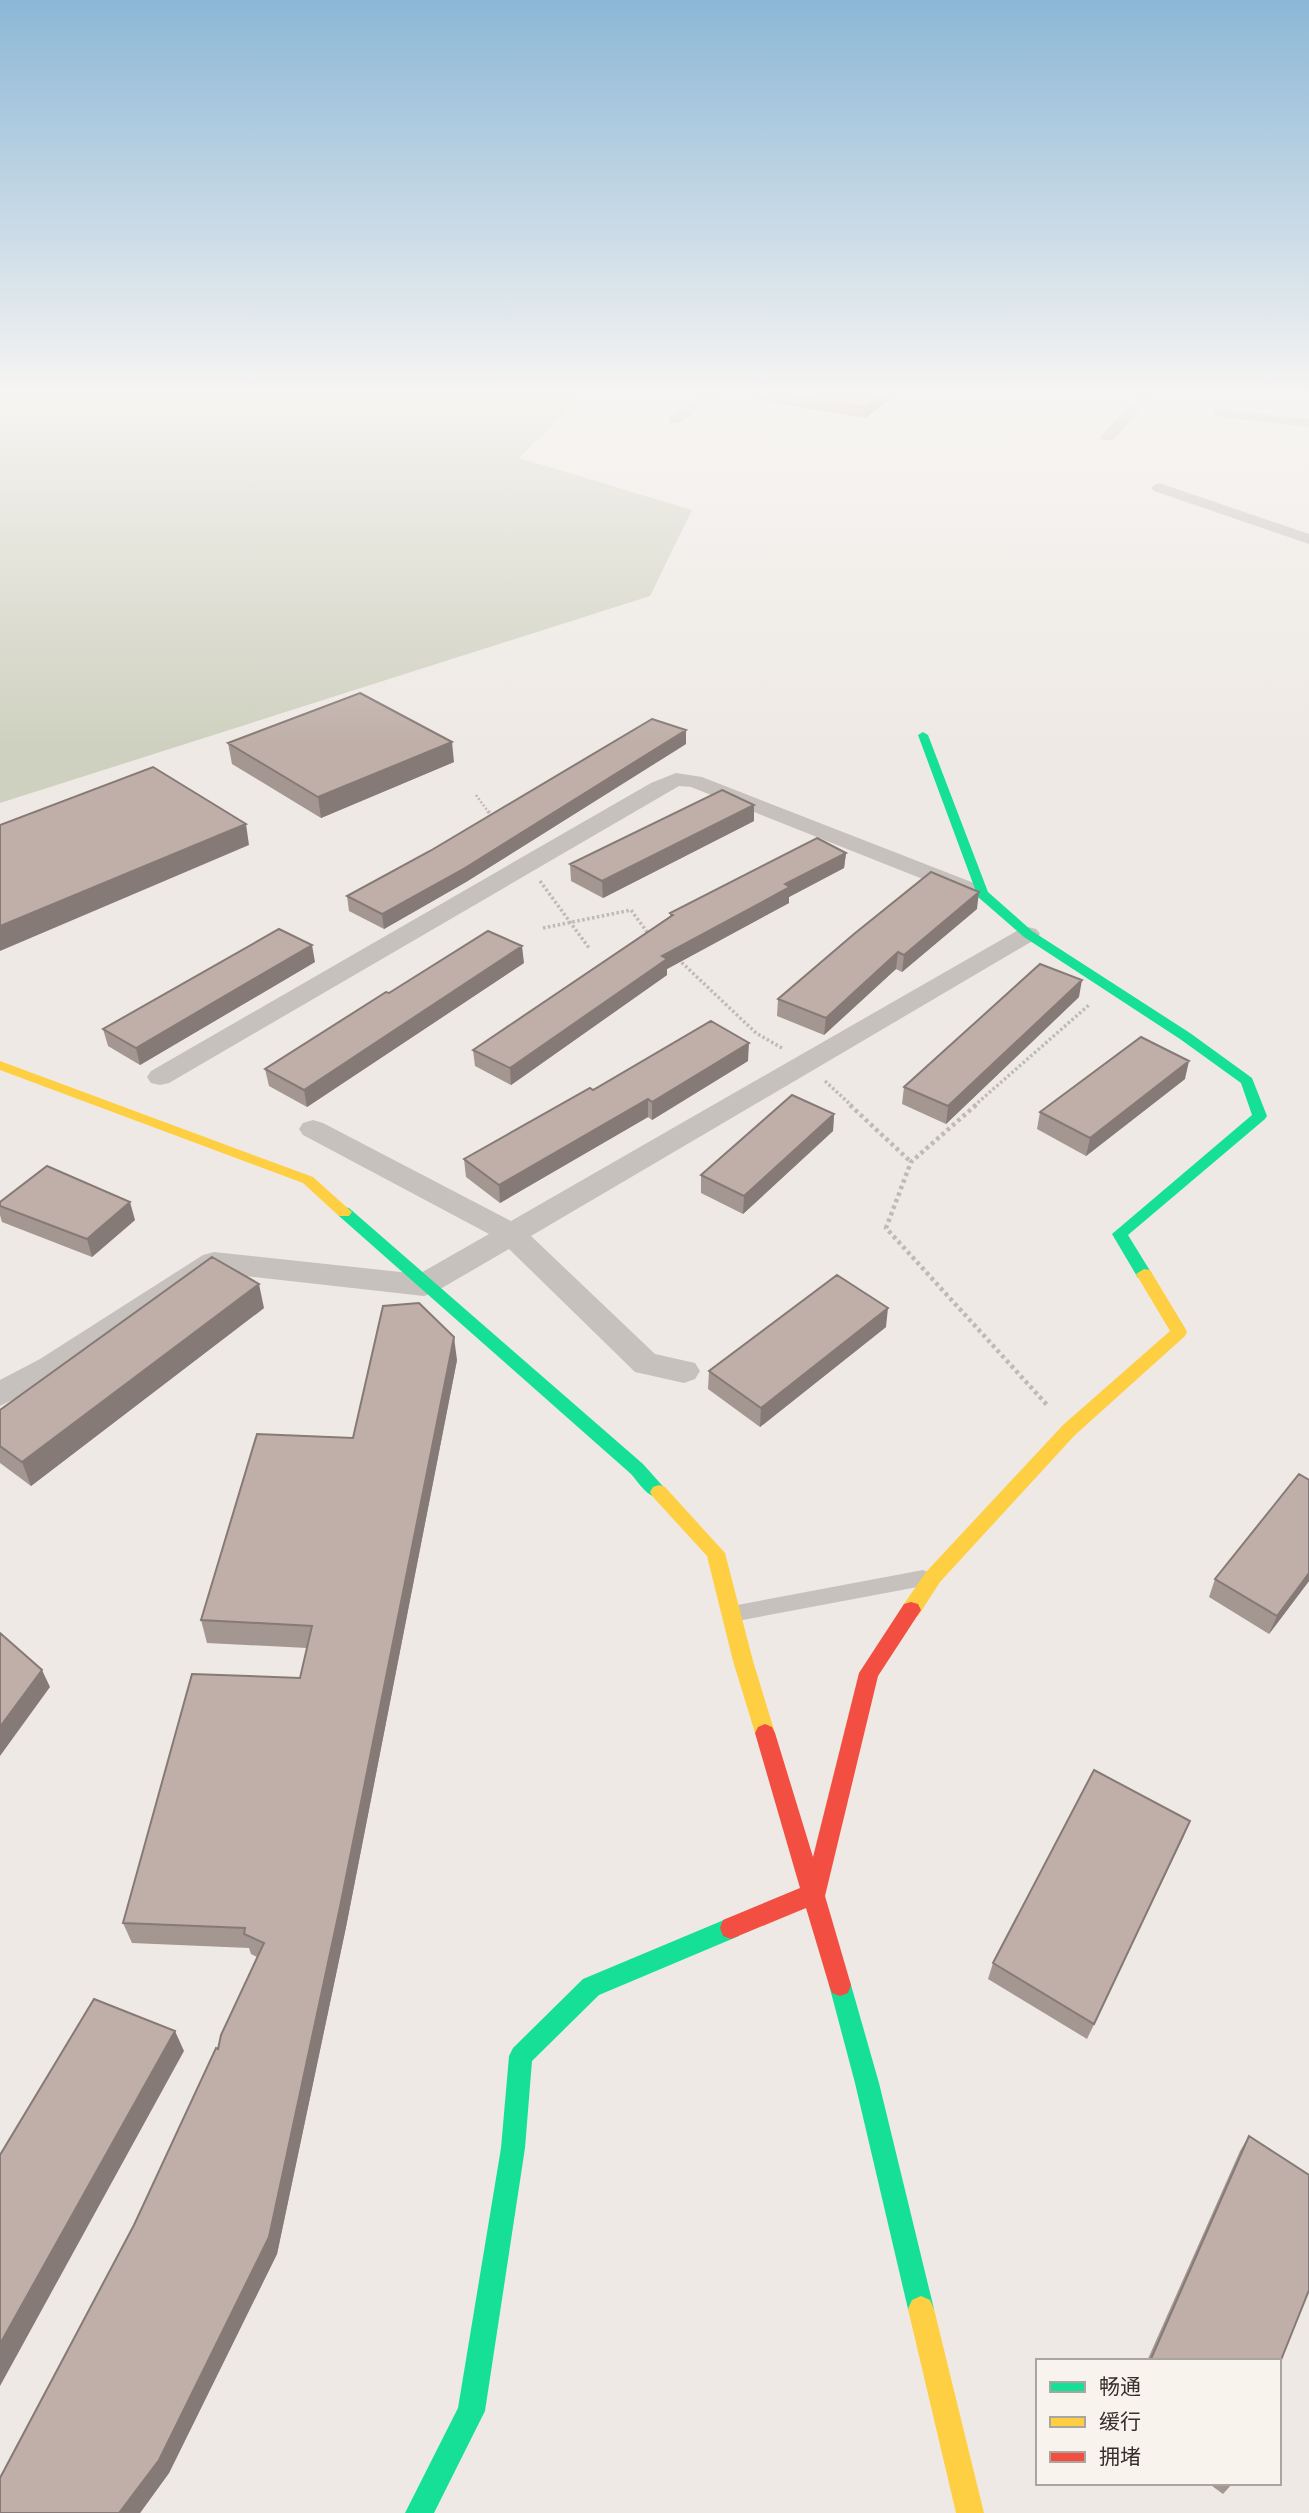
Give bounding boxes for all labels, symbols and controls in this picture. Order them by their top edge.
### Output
legend [1036,2359,1281,2485]
text: 畅通 [1099,2373,1141,2401]
text: 缓行 [1099,2408,1141,2436]
text: 拥堵 [1099,2443,1141,2471]

